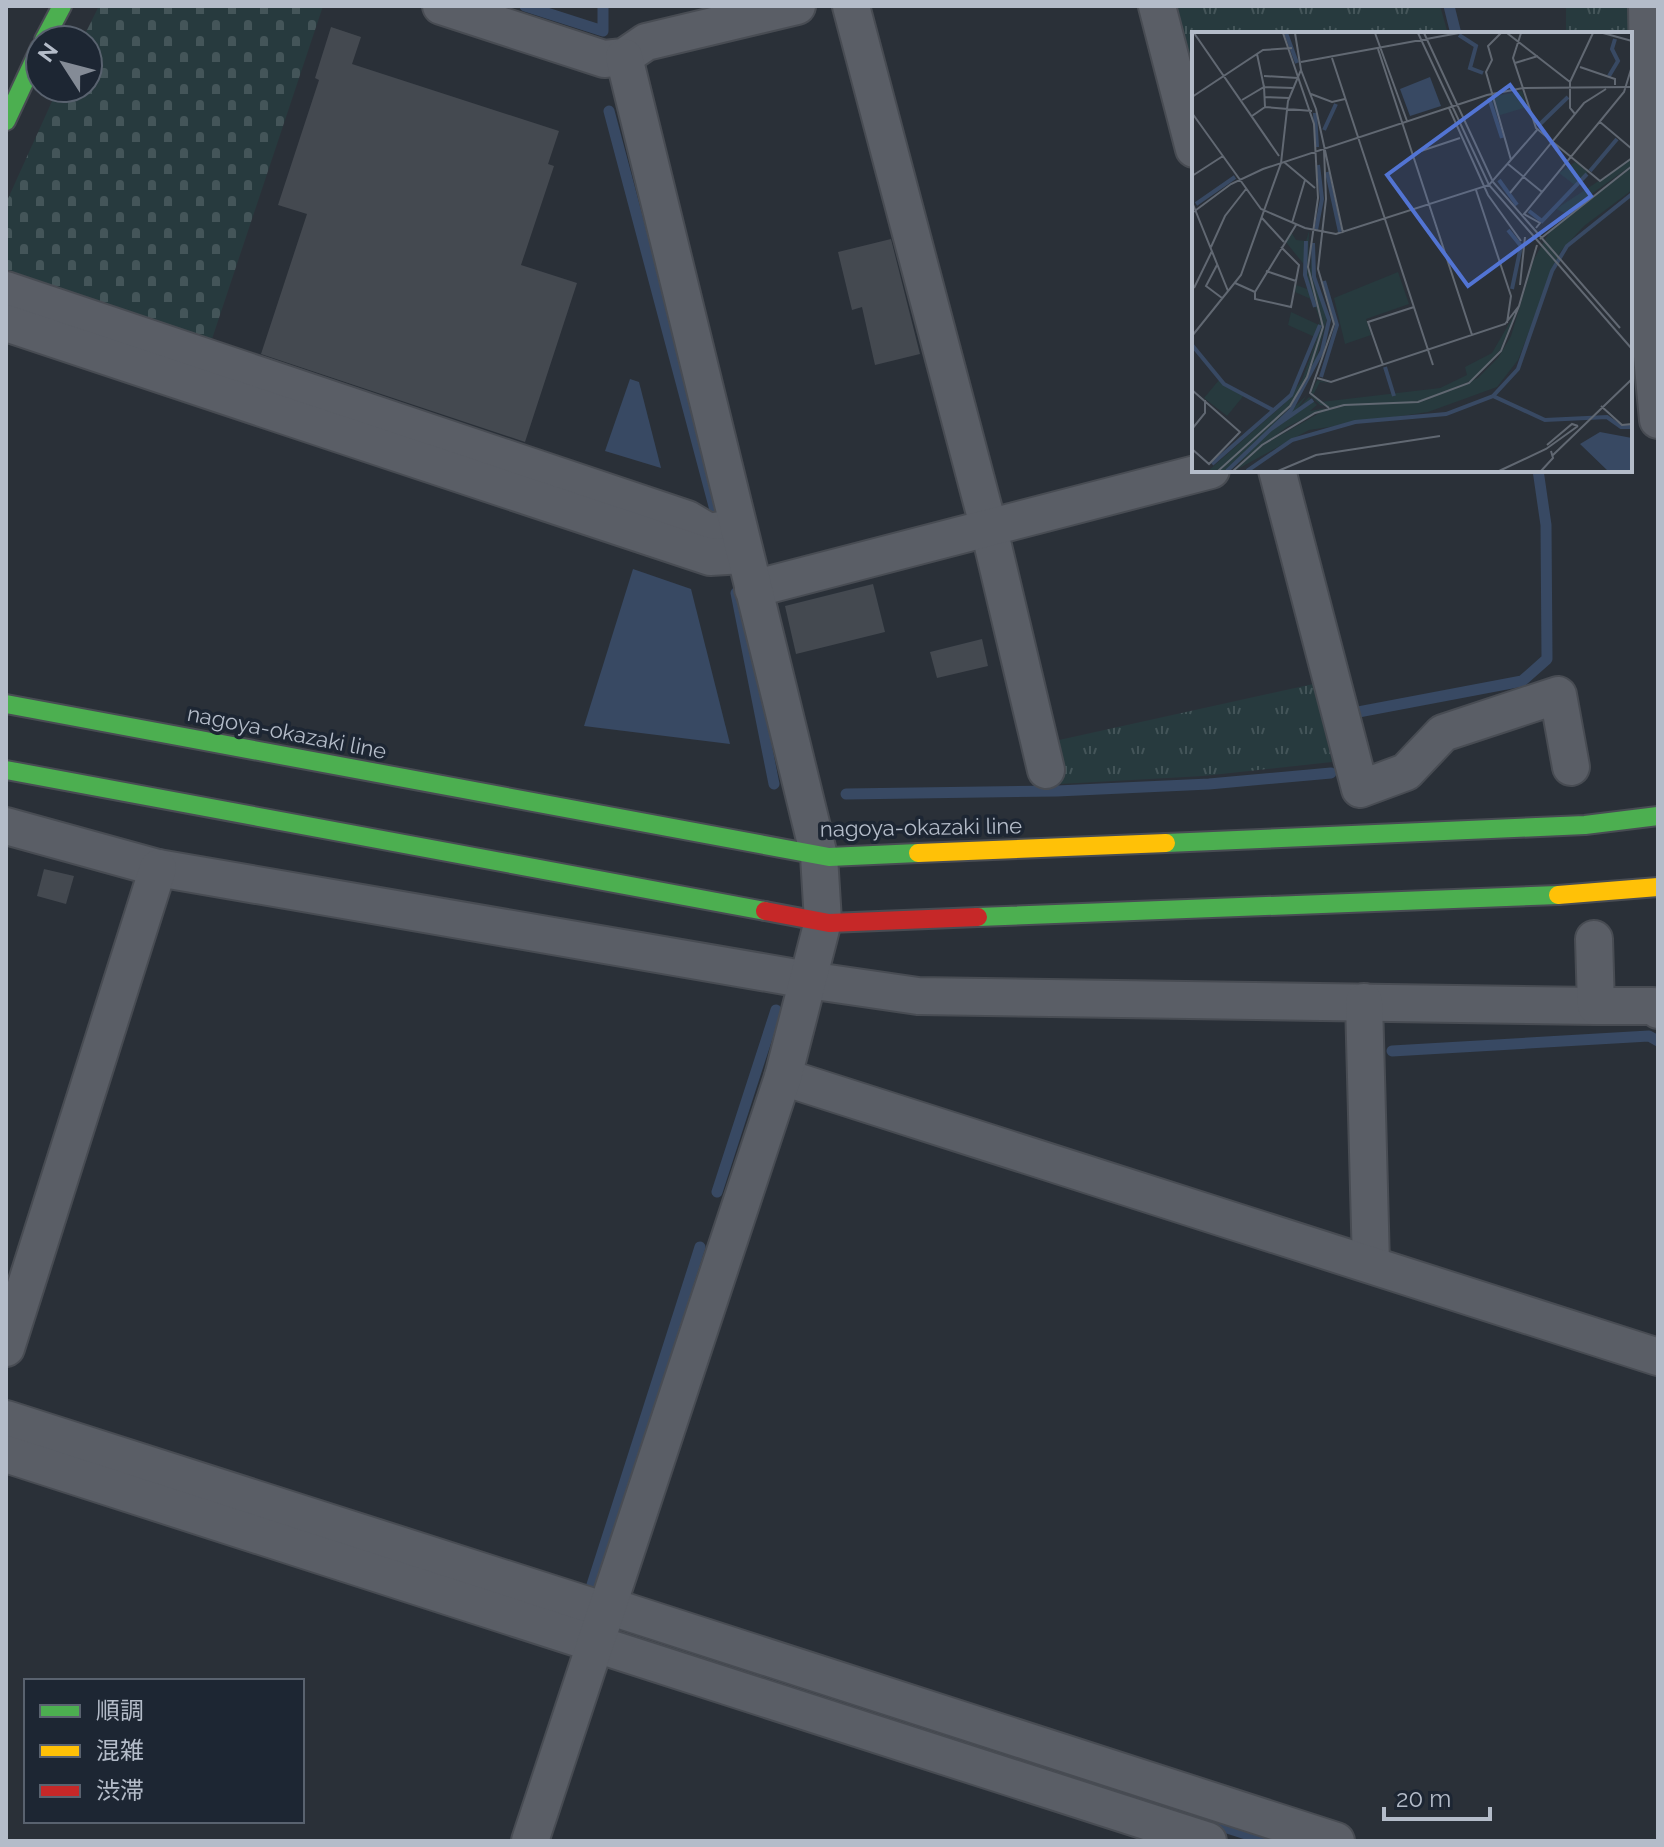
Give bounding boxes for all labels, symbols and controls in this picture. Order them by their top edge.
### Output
north arrow [24,24,104,104]
inset map [1192,32,1632,472]
text: N [32,38,63,67]
street label: nagoya-okazaki line [185,700,389,764]
street label: nagoya-okazaki line [820,812,1022,842]
legend [24,1679,304,1823]
text: 順調 [96,1696,144,1725]
text: 混雑 [96,1736,144,1765]
scale bar [1384,1771,1490,1821]
text: 渋滞 [96,1776,144,1805]
text: 20 m [1396,1784,1451,1813]

